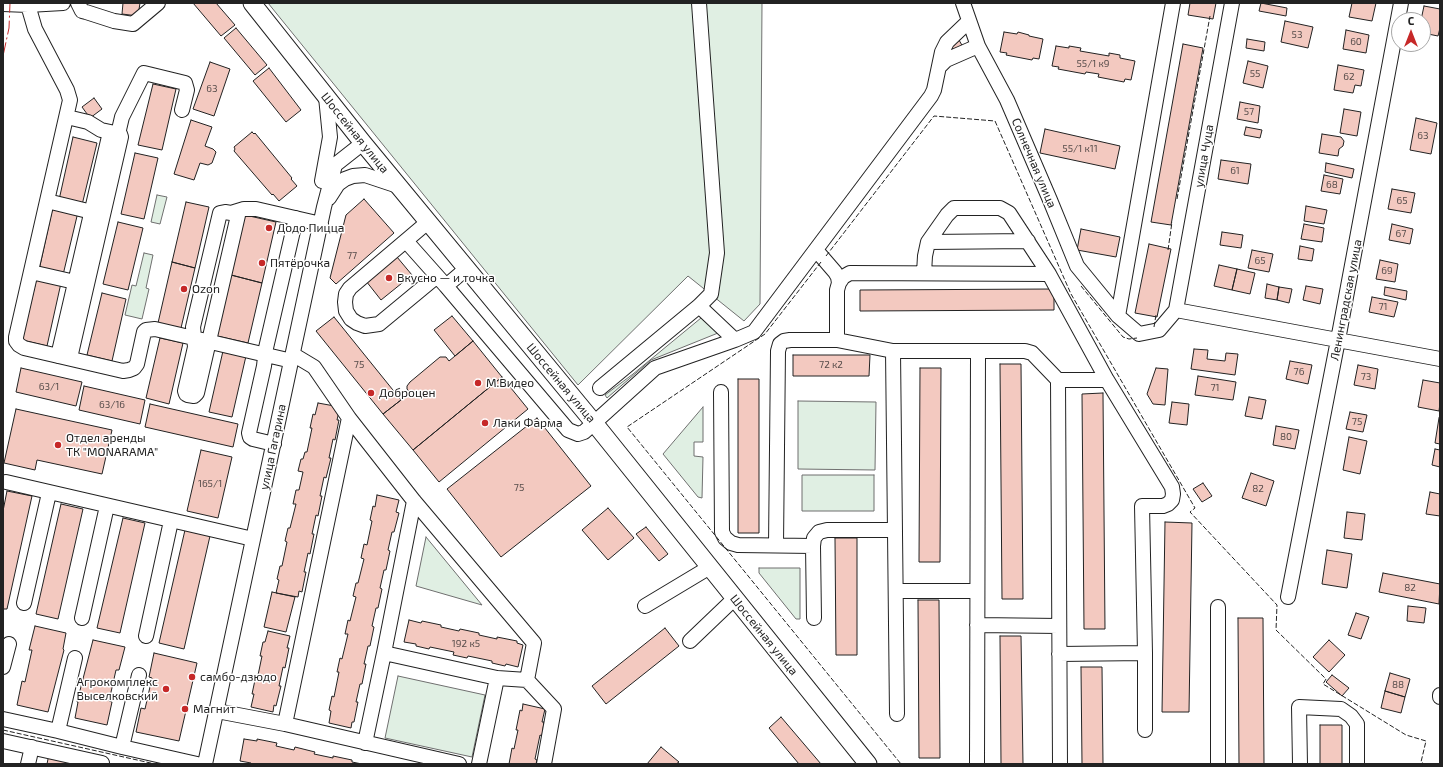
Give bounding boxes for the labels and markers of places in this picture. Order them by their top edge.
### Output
place label: Додо Пицца [277,221,344,235]
marker: Додо Пицца [264,223,274,233]
place label: Пятёрочка [270,256,330,270]
marker: Пятёрочка [257,258,267,268]
place label: Вкусно — и точка [397,271,495,285]
marker: Вкусно — и точка [384,273,394,283]
place label: Ozon [192,282,220,296]
marker: Ozon [179,284,189,294]
place label: М.Видео [486,376,534,390]
marker: М.Видео [473,378,483,388]
place label: Доброцен [379,386,435,400]
marker: Доброцен [366,388,376,398]
place label: Лаки Фарма [493,416,563,430]
marker: Лаки Фарма [480,418,490,428]
place label: Отдел аренды ТК "MONARAMA" [66,431,158,459]
marker: Отдел аренды ТК "MONARAMA" [53,440,63,450]
place label: самбо-дзюдо [200,670,277,684]
marker: самбо-дзюдо [187,672,197,682]
place label: Агрокомплекс Выселковский [77,675,158,703]
marker: Агрокомплекс Выселковский [161,684,171,694]
place label: Магнит [193,702,236,716]
marker: Магнит [180,704,190,714]

